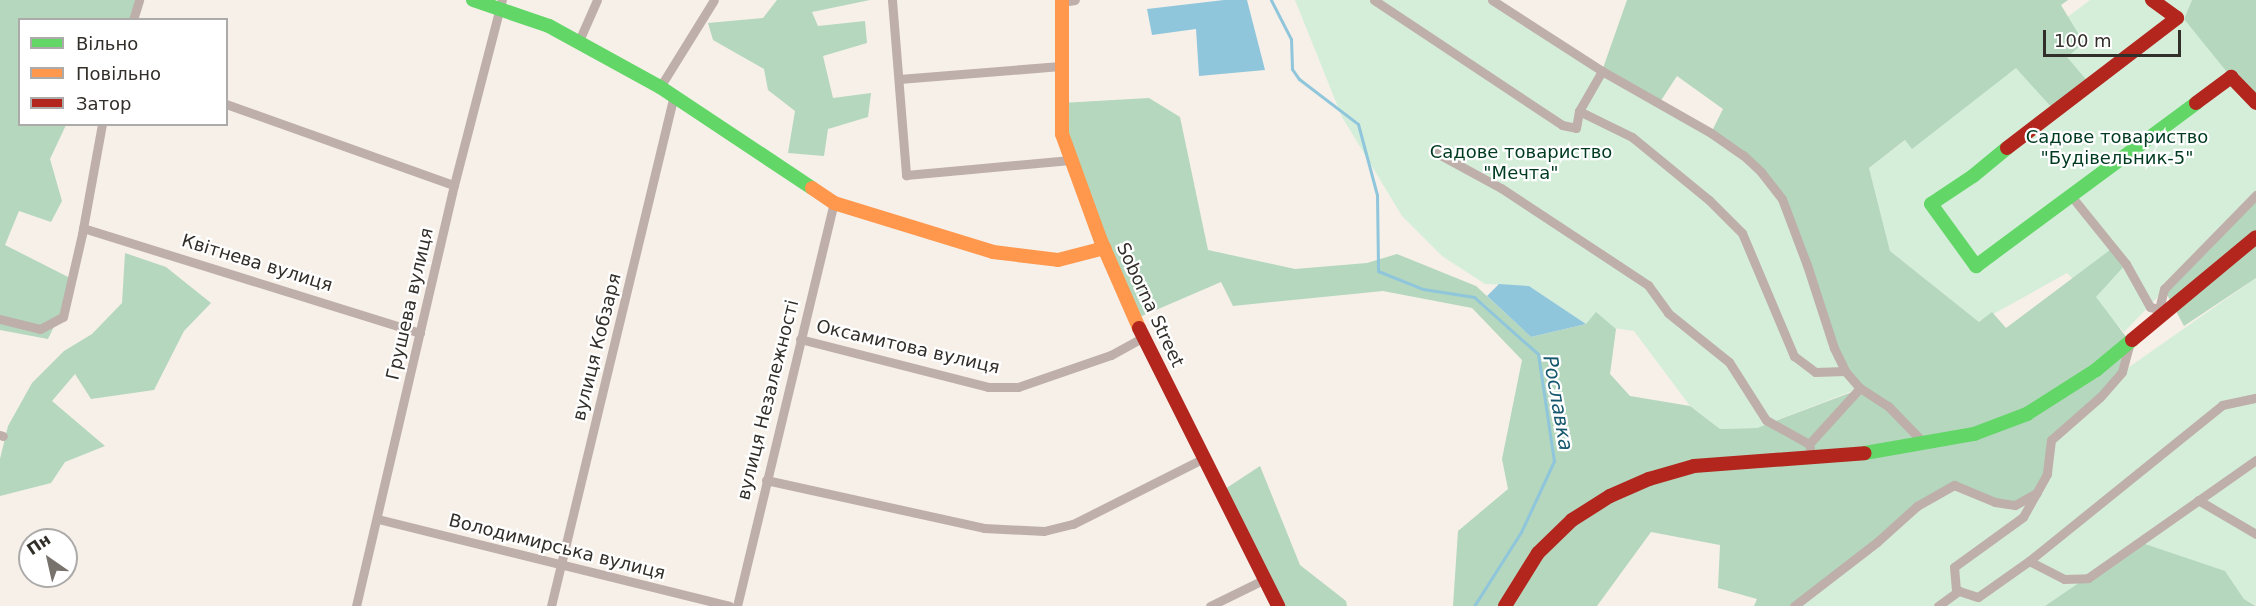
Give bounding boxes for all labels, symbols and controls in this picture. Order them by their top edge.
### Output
legend [18,18,228,126]
scale bar [2046,18,2184,56]
text: 100 m [2054,30,2112,51]
text: Вільно [76,33,138,54]
text: Повільно [76,63,161,84]
text: Затор [76,93,132,114]
park label: Садове товариство "Будівельник-5" [2026,127,2208,170]
park label: Садове товариство "Мечта" [1430,142,1612,184]
street label: Грушева вулиця [382,226,438,382]
street label: Квітнева вулиця [179,230,335,296]
street label: Soborna Street [1112,239,1188,371]
street label: вулиця Кобзаря [568,271,626,423]
street label: вулиця Незалежності [733,298,803,502]
street label: Оксамитова вулиця [814,315,1002,379]
water label: Рославка [1538,353,1578,453]
street label: Володимирська вулиця [446,510,668,584]
north arrow [18,528,78,588]
text: Пн [23,530,54,559]

